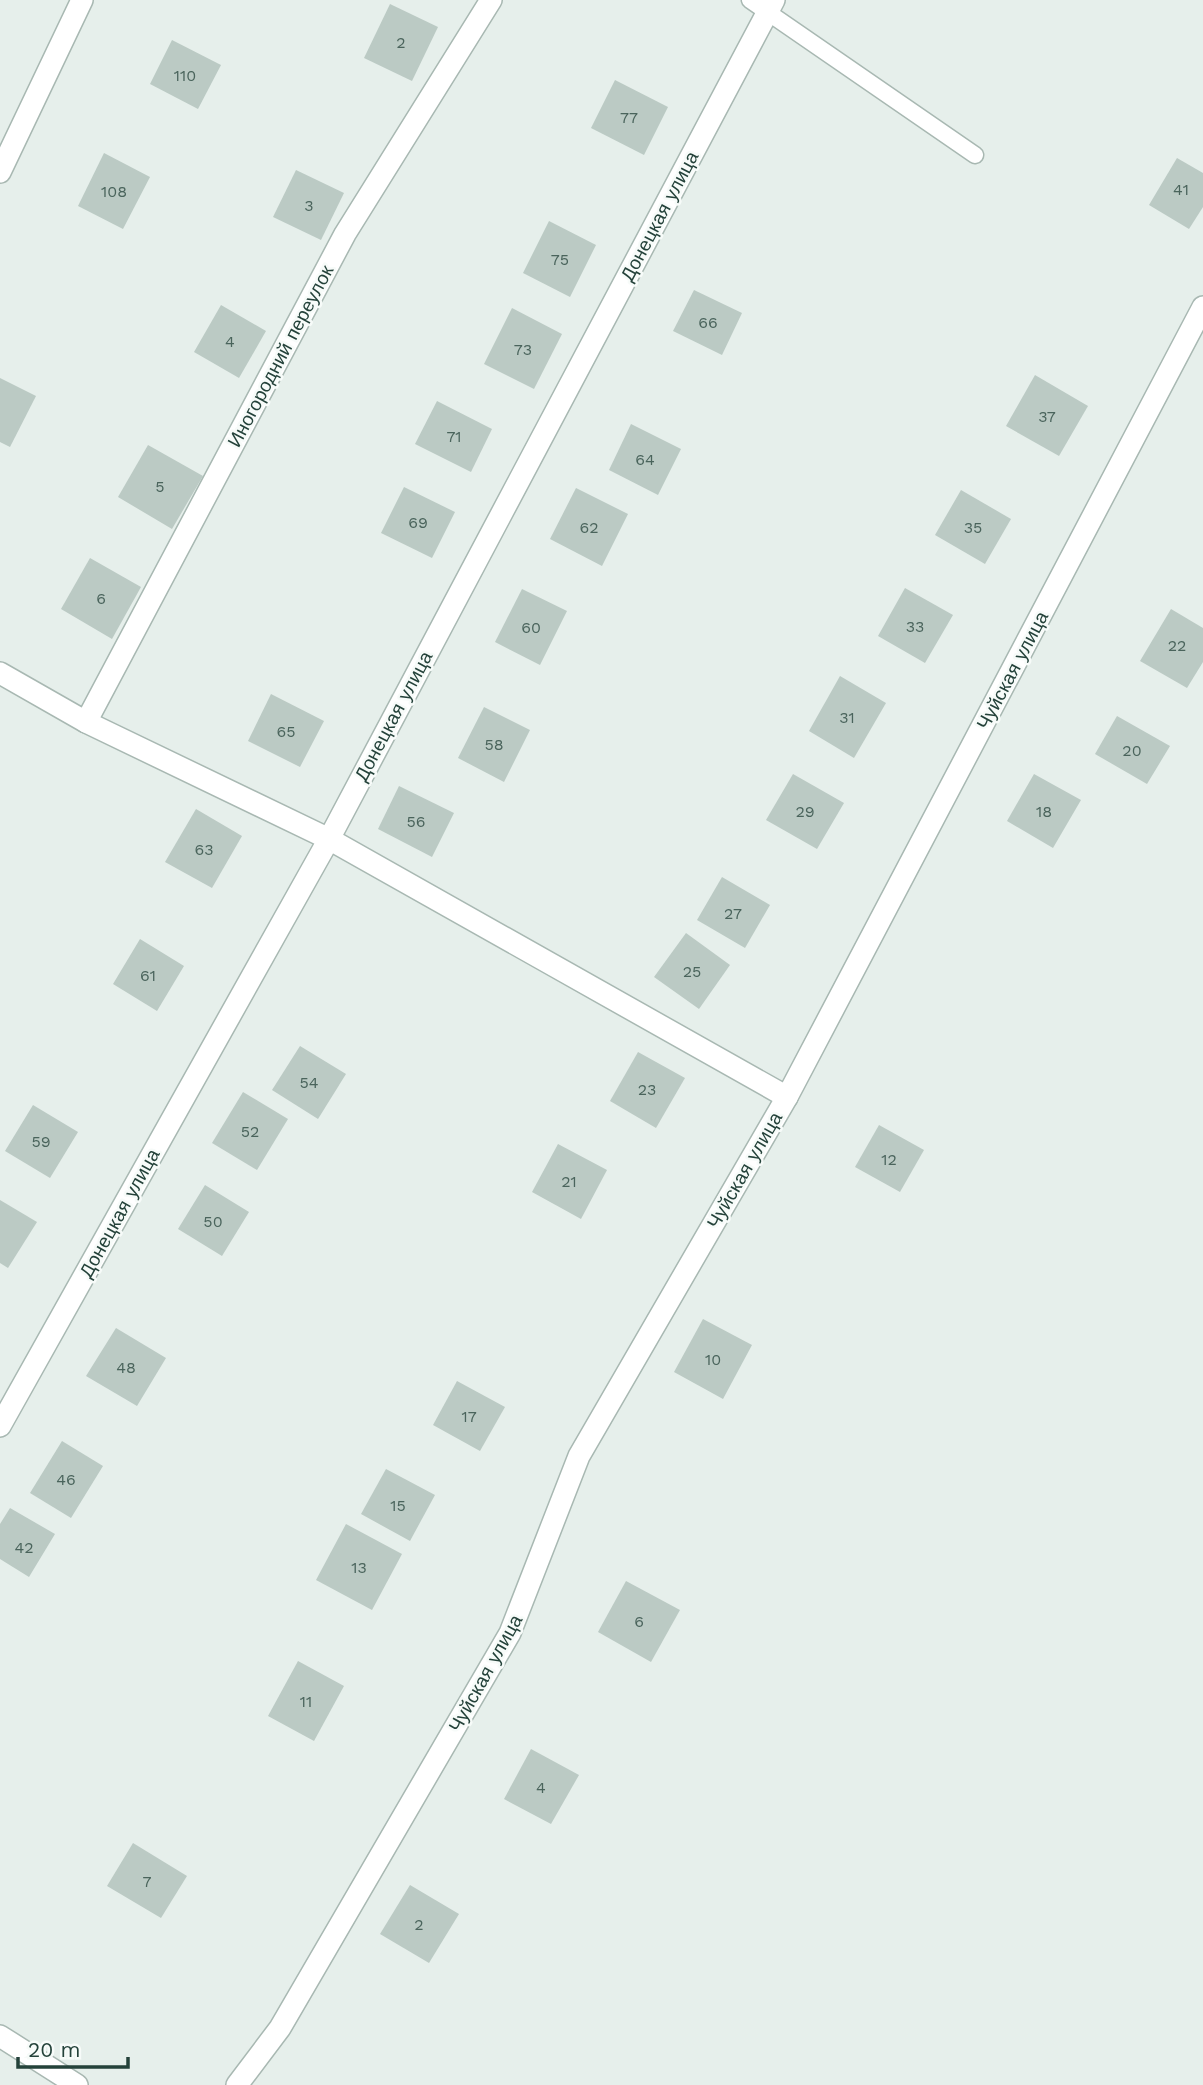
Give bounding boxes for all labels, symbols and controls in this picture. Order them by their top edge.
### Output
house number: 2 [396,33,406,52]
house number: 110 [174,66,196,85]
house number: 77 [620,108,638,127]
street label: Донецкая улица [616,147,704,285]
house number: 41 [1173,180,1189,199]
house number: 108 [101,182,127,201]
house number: 3 [304,196,314,215]
house number: 75 [551,250,569,269]
street label: Иногородний переулок [223,261,339,451]
house number: 66 [698,313,718,332]
house number: 4 [225,332,235,351]
house number: 73 [514,340,532,359]
house number: 37 [1038,407,1056,426]
house number: 71 [446,427,462,446]
house number: 64 [635,450,655,469]
house number: 5 [155,477,165,496]
house number: 69 [408,513,428,532]
house number: 62 [579,518,599,537]
house number: 35 [964,518,982,537]
house number: 6 [96,589,106,608]
street label: Чуйская улица [972,607,1053,733]
house number: 33 [906,617,924,636]
house number: 60 [521,618,541,637]
house number: 22 [1168,636,1186,655]
street label: Донецкая улица [350,647,438,785]
house number: 31 [839,708,855,727]
house number: 65 [276,722,296,741]
house number: 58 [484,735,504,754]
house number: 20 [1122,741,1142,760]
house number: 29 [795,802,815,821]
house number: 18 [1036,802,1052,821]
house number: 56 [406,812,426,831]
house number: 63 [194,840,214,859]
house number: 27 [724,904,742,923]
house number: 25 [683,962,701,981]
house number: 61 [140,966,156,985]
house number: 54 [299,1073,319,1092]
house number: 23 [638,1080,656,1099]
street label: Чуйская улица [702,1108,787,1233]
house number: 52 [241,1122,259,1141]
house number: 59 [31,1132,51,1151]
street label: Донецкая улица [74,1144,165,1282]
house number: 12 [881,1150,897,1169]
house number: 21 [561,1172,577,1191]
house number: 50 [203,1212,223,1231]
house number: 10 [705,1350,721,1369]
house number: 48 [116,1358,136,1377]
house number: 17 [461,1407,477,1426]
house number: 46 [56,1470,76,1489]
house number: 15 [390,1496,406,1515]
house number: 42 [14,1538,34,1557]
house number: 13 [351,1558,367,1577]
street label: Чуйская улица [444,1610,527,1736]
house number: 6 [634,1612,644,1631]
house number: 11 [300,1692,312,1711]
house number: 4 [536,1778,546,1797]
house number: 7 [143,1872,152,1891]
house number: 2 [414,1915,424,1934]
scale bar [18,2025,128,2070]
text: 20 m [28,2037,80,2062]

